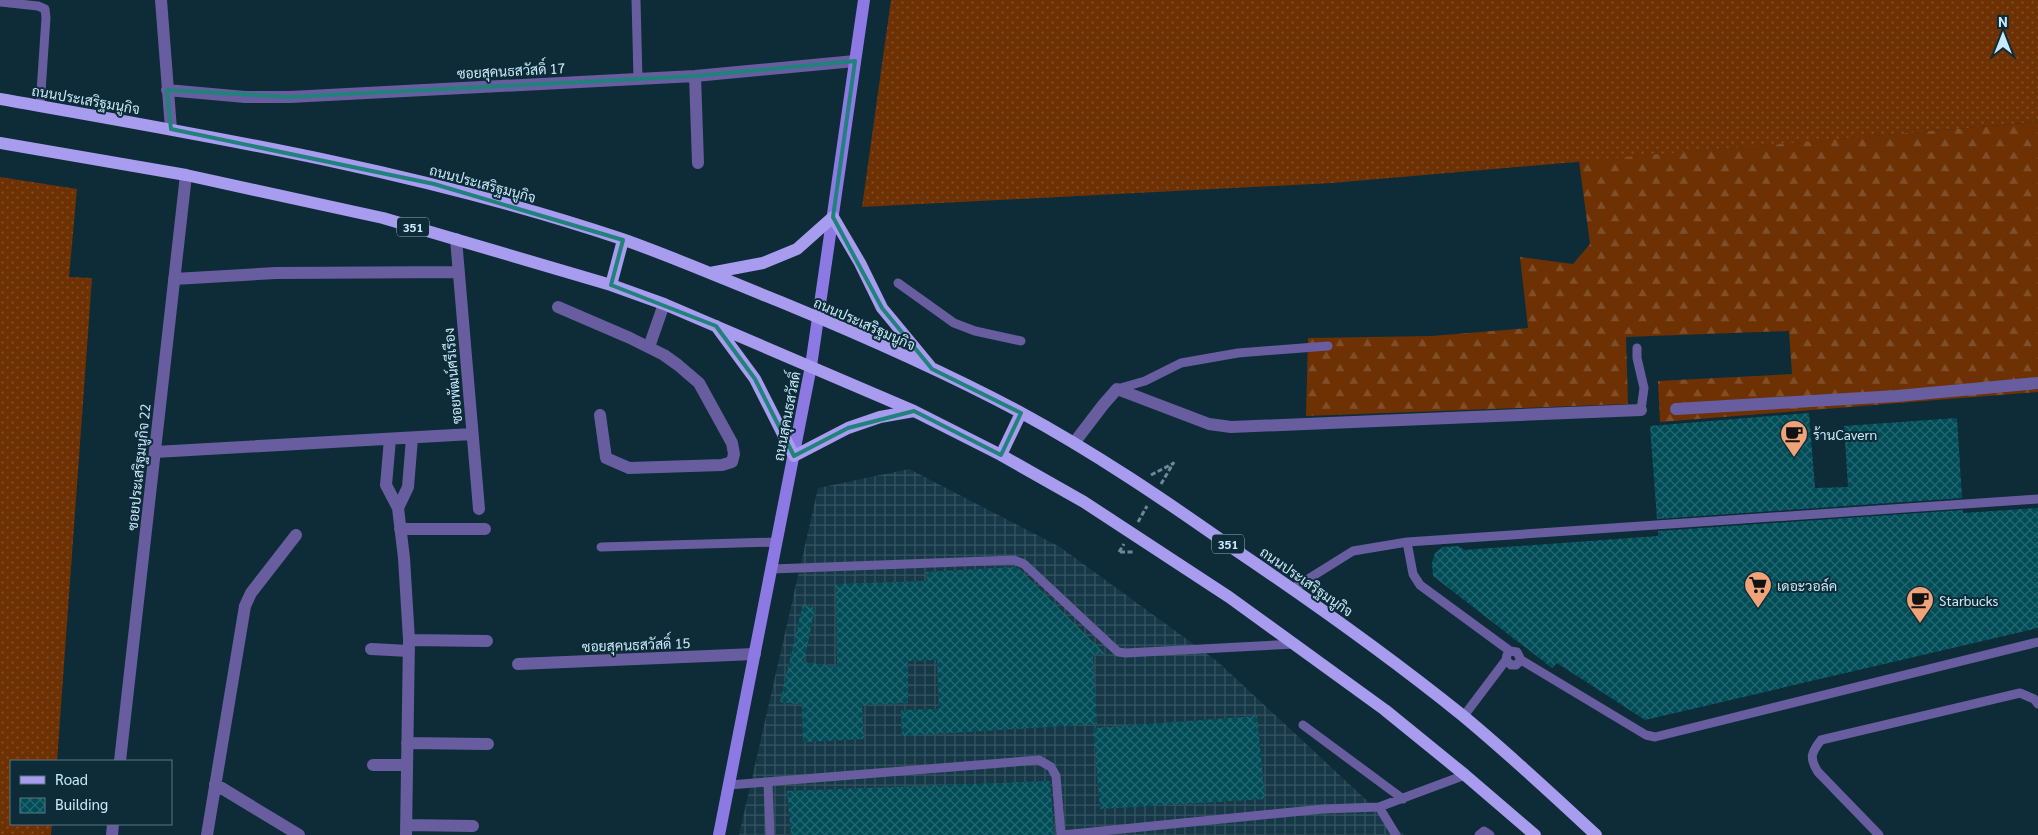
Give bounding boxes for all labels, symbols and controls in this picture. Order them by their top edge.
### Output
north arrow [1978,10,2028,60]
text: N [1998,12,2008,30]
street label: ซอยสุคนธสวัสดิ์ 17 [456,56,566,84]
street label: ถนนประเสริฐมนูกิจ [30,81,142,119]
street label: ถนนประเสริฐมนูกิจ [427,160,538,208]
road number: 351 [397,218,429,236]
street label: ถนนประเสริฐมนูกิจ [810,292,919,355]
street label: ซอยพัฒน์ศรีเรือง [439,327,465,425]
street label: ถนนสุคนธสวัสดิ์ [766,369,805,463]
street label: ซอยประเสริฐมนูกิจ 22 [122,403,156,531]
cafe icon: ร้านCavern [1779,419,1809,458]
place label: ร้านCavern [1813,425,1877,443]
road number: 351 [1212,534,1244,554]
street label: ถนนประเสริฐมนูกิจ [1256,542,1357,621]
supermarket icon: เดอะวอล์ค [1743,570,1773,609]
place label: เดอะวอล์ค [1777,576,1837,594]
cafe icon: Starbucks [1905,585,1935,624]
place label: Starbucks [1939,591,1999,609]
street label: ซอยสุคนธสวัสดิ์ 15 [581,631,691,657]
legend [10,760,172,825]
text: Road [55,769,88,788]
text: Building [55,794,108,813]

